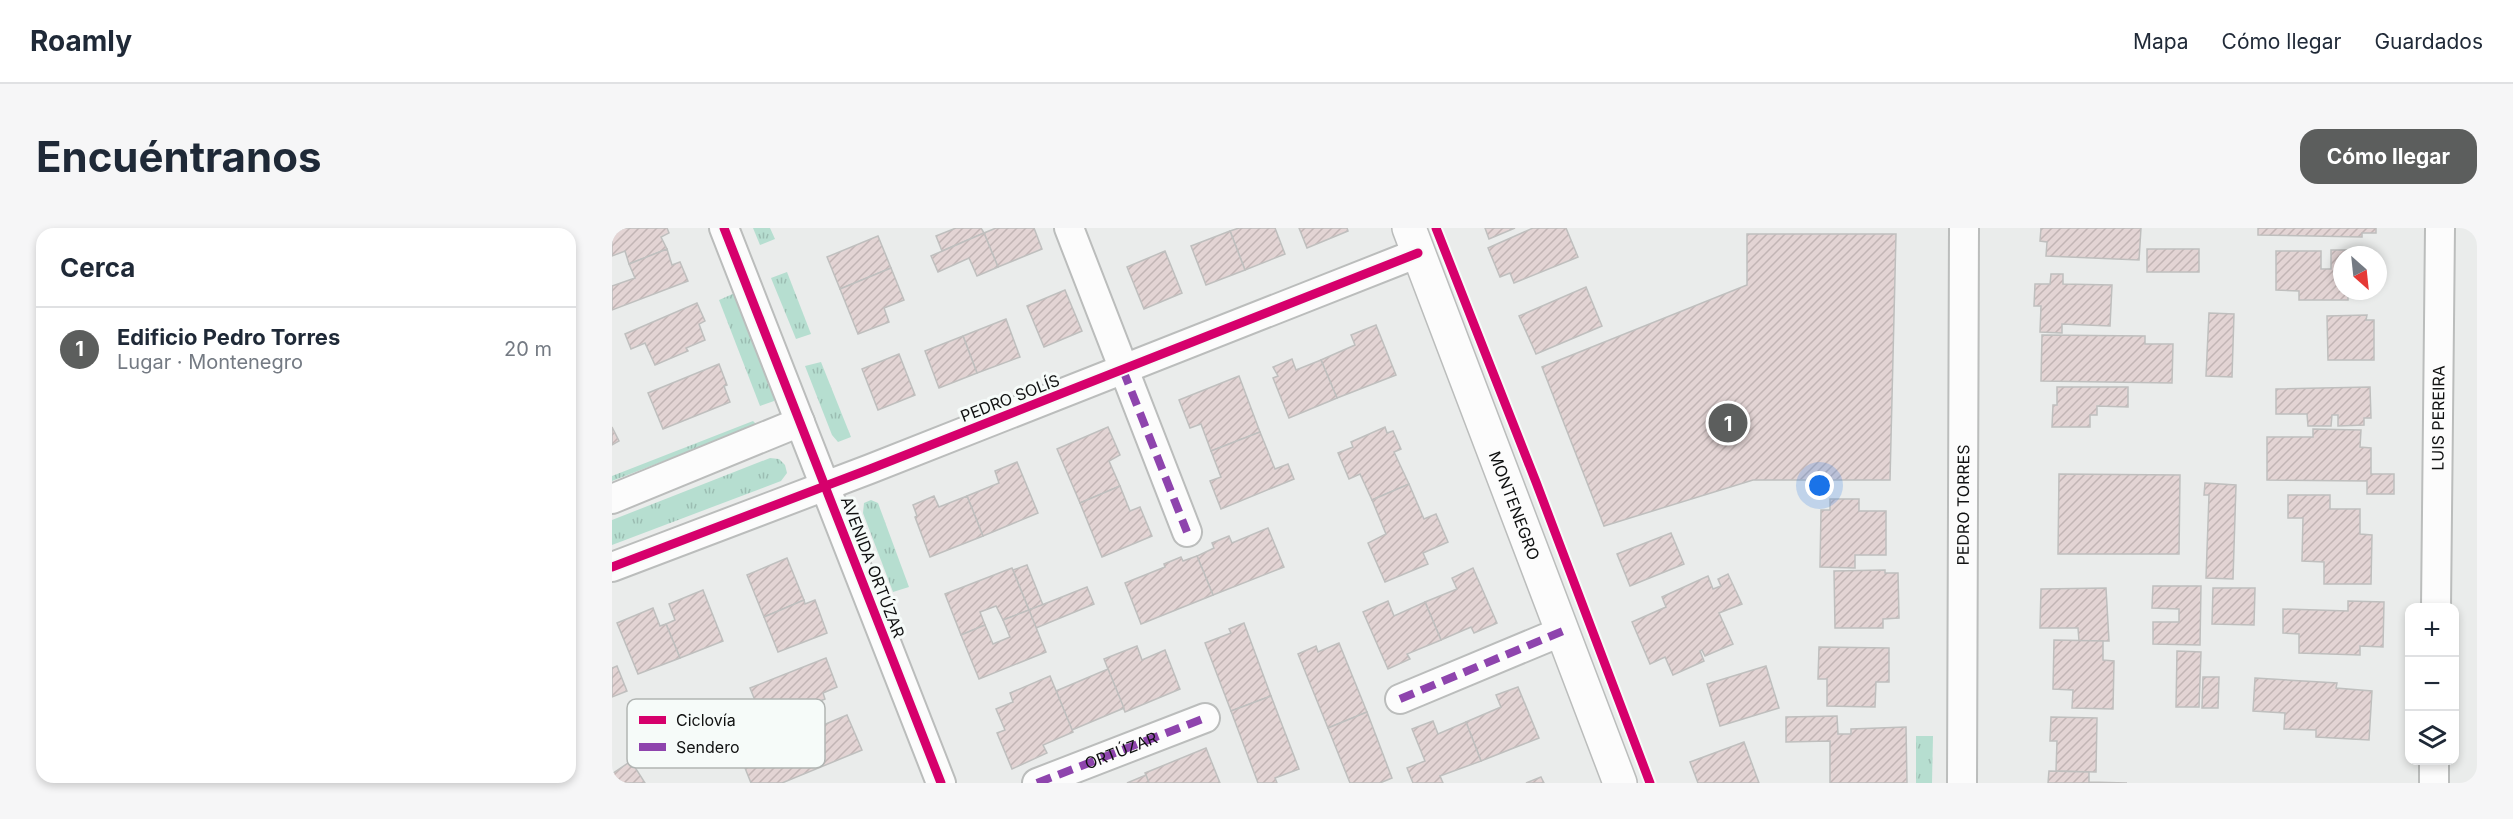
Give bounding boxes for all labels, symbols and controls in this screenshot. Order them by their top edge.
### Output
text: Roamly [30,24,132,58]
text: Mapa [2133,29,2189,54]
text: Cómo llegar [2222,29,2341,54]
text: Guardados [2374,29,2483,54]
button: Cómo llegar [2300,129,2477,184]
text: Encuéntranos [36,131,321,182]
north arrow [2333,246,2387,300]
text: Cerca [60,252,135,283]
text: Edificio Pedro Torres [117,324,340,350]
text: 1 [75,337,84,361]
text: 20 m [504,337,552,361]
text: Lugar · Montenegro [117,350,303,374]
street label: LUIS PEREIRA [2427,365,2449,471]
street label: PEDRO SOLÍS [958,370,1062,426]
pin: 1 [1708,400,1748,446]
street label: PEDRO TORRES [1953,444,1973,566]
street label: MONTENEGRO [1485,448,1544,563]
your location [1805,471,1834,500]
street label: AVENIDA ORTÚZAR [837,494,909,640]
map controls [2405,603,2459,765]
button: + [2405,603,2459,657]
button: − [2405,657,2459,711]
legend [627,699,825,768]
text: Ciclovía [676,710,736,730]
button: layers [2405,711,2459,765]
street label: ORTÚZAR [1082,727,1160,774]
text: Sendero [676,737,740,757]

